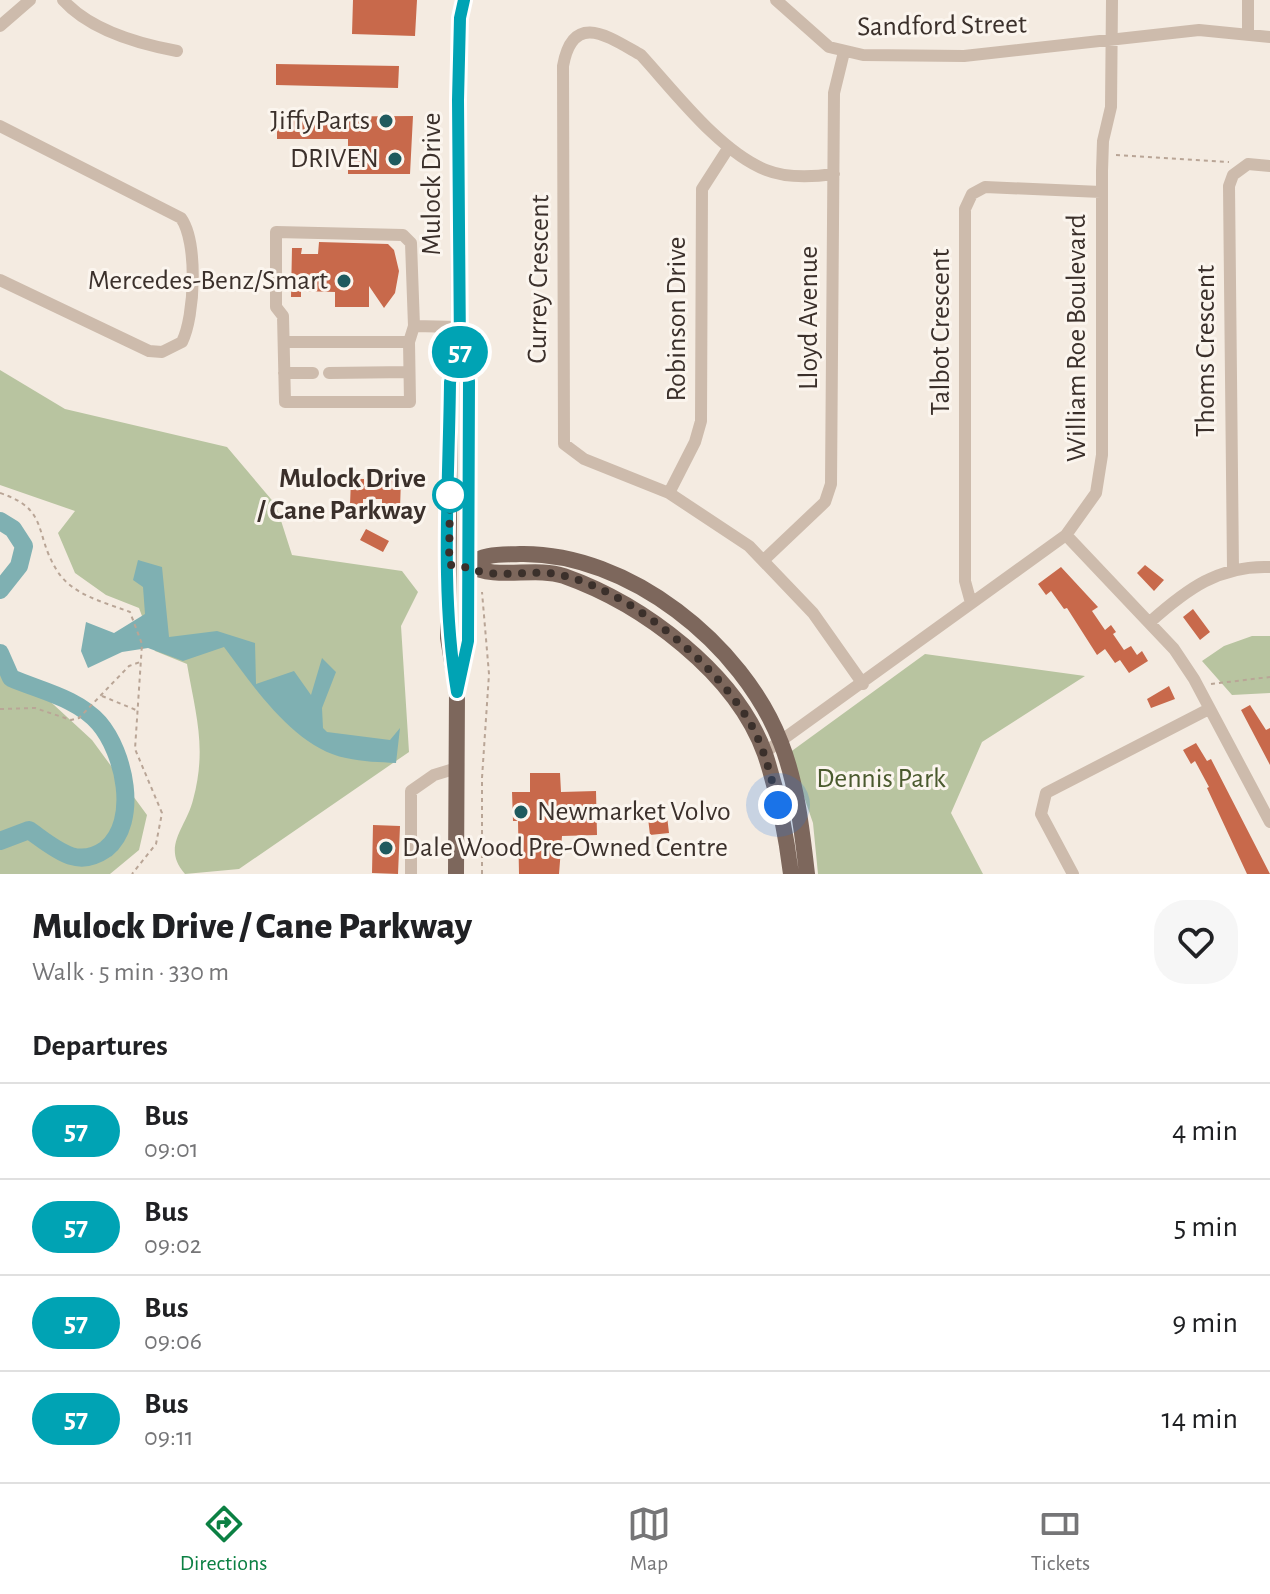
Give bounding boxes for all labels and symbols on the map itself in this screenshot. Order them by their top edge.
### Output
street label: Sandford Street [857,11,1027,41]
place label: JiffyParts [270,107,370,135]
marker: JiffyParts [377,112,395,130]
street label: Mulock Drive [418,113,446,255]
place label: DRIVEN [290,145,379,173]
marker: DRIVEN [386,150,404,168]
street label: Currey Crescent [524,194,554,364]
street label: William Roe Boulevard [1063,214,1091,462]
street label: Robinson Drive [663,236,691,402]
street label: Lloyd Avenue [795,246,823,390]
street label: Talbot Crescent [927,249,955,415]
street label: Thoms Crescent [1192,265,1220,437]
place label: Mercedes-Benz/Smart [88,267,328,295]
marker: Mercedes-Benz/Smart [335,272,353,290]
line badge: 57 [424,326,496,378]
place label: Mulock Drive / Cane Parkway [256,465,426,525]
marker: Mulock Drive / Cane Parkway [433,478,467,512]
park label: Dennis Park [816,765,946,793]
your location [758,785,798,825]
place label: Newmarket Volvo [537,798,731,826]
marker: Newmarket Volvo [512,803,530,821]
place label: Dale Wood Pre-Owned Centre [402,834,728,862]
marker: Dale Wood Pre-Owned Centre [377,839,395,857]

